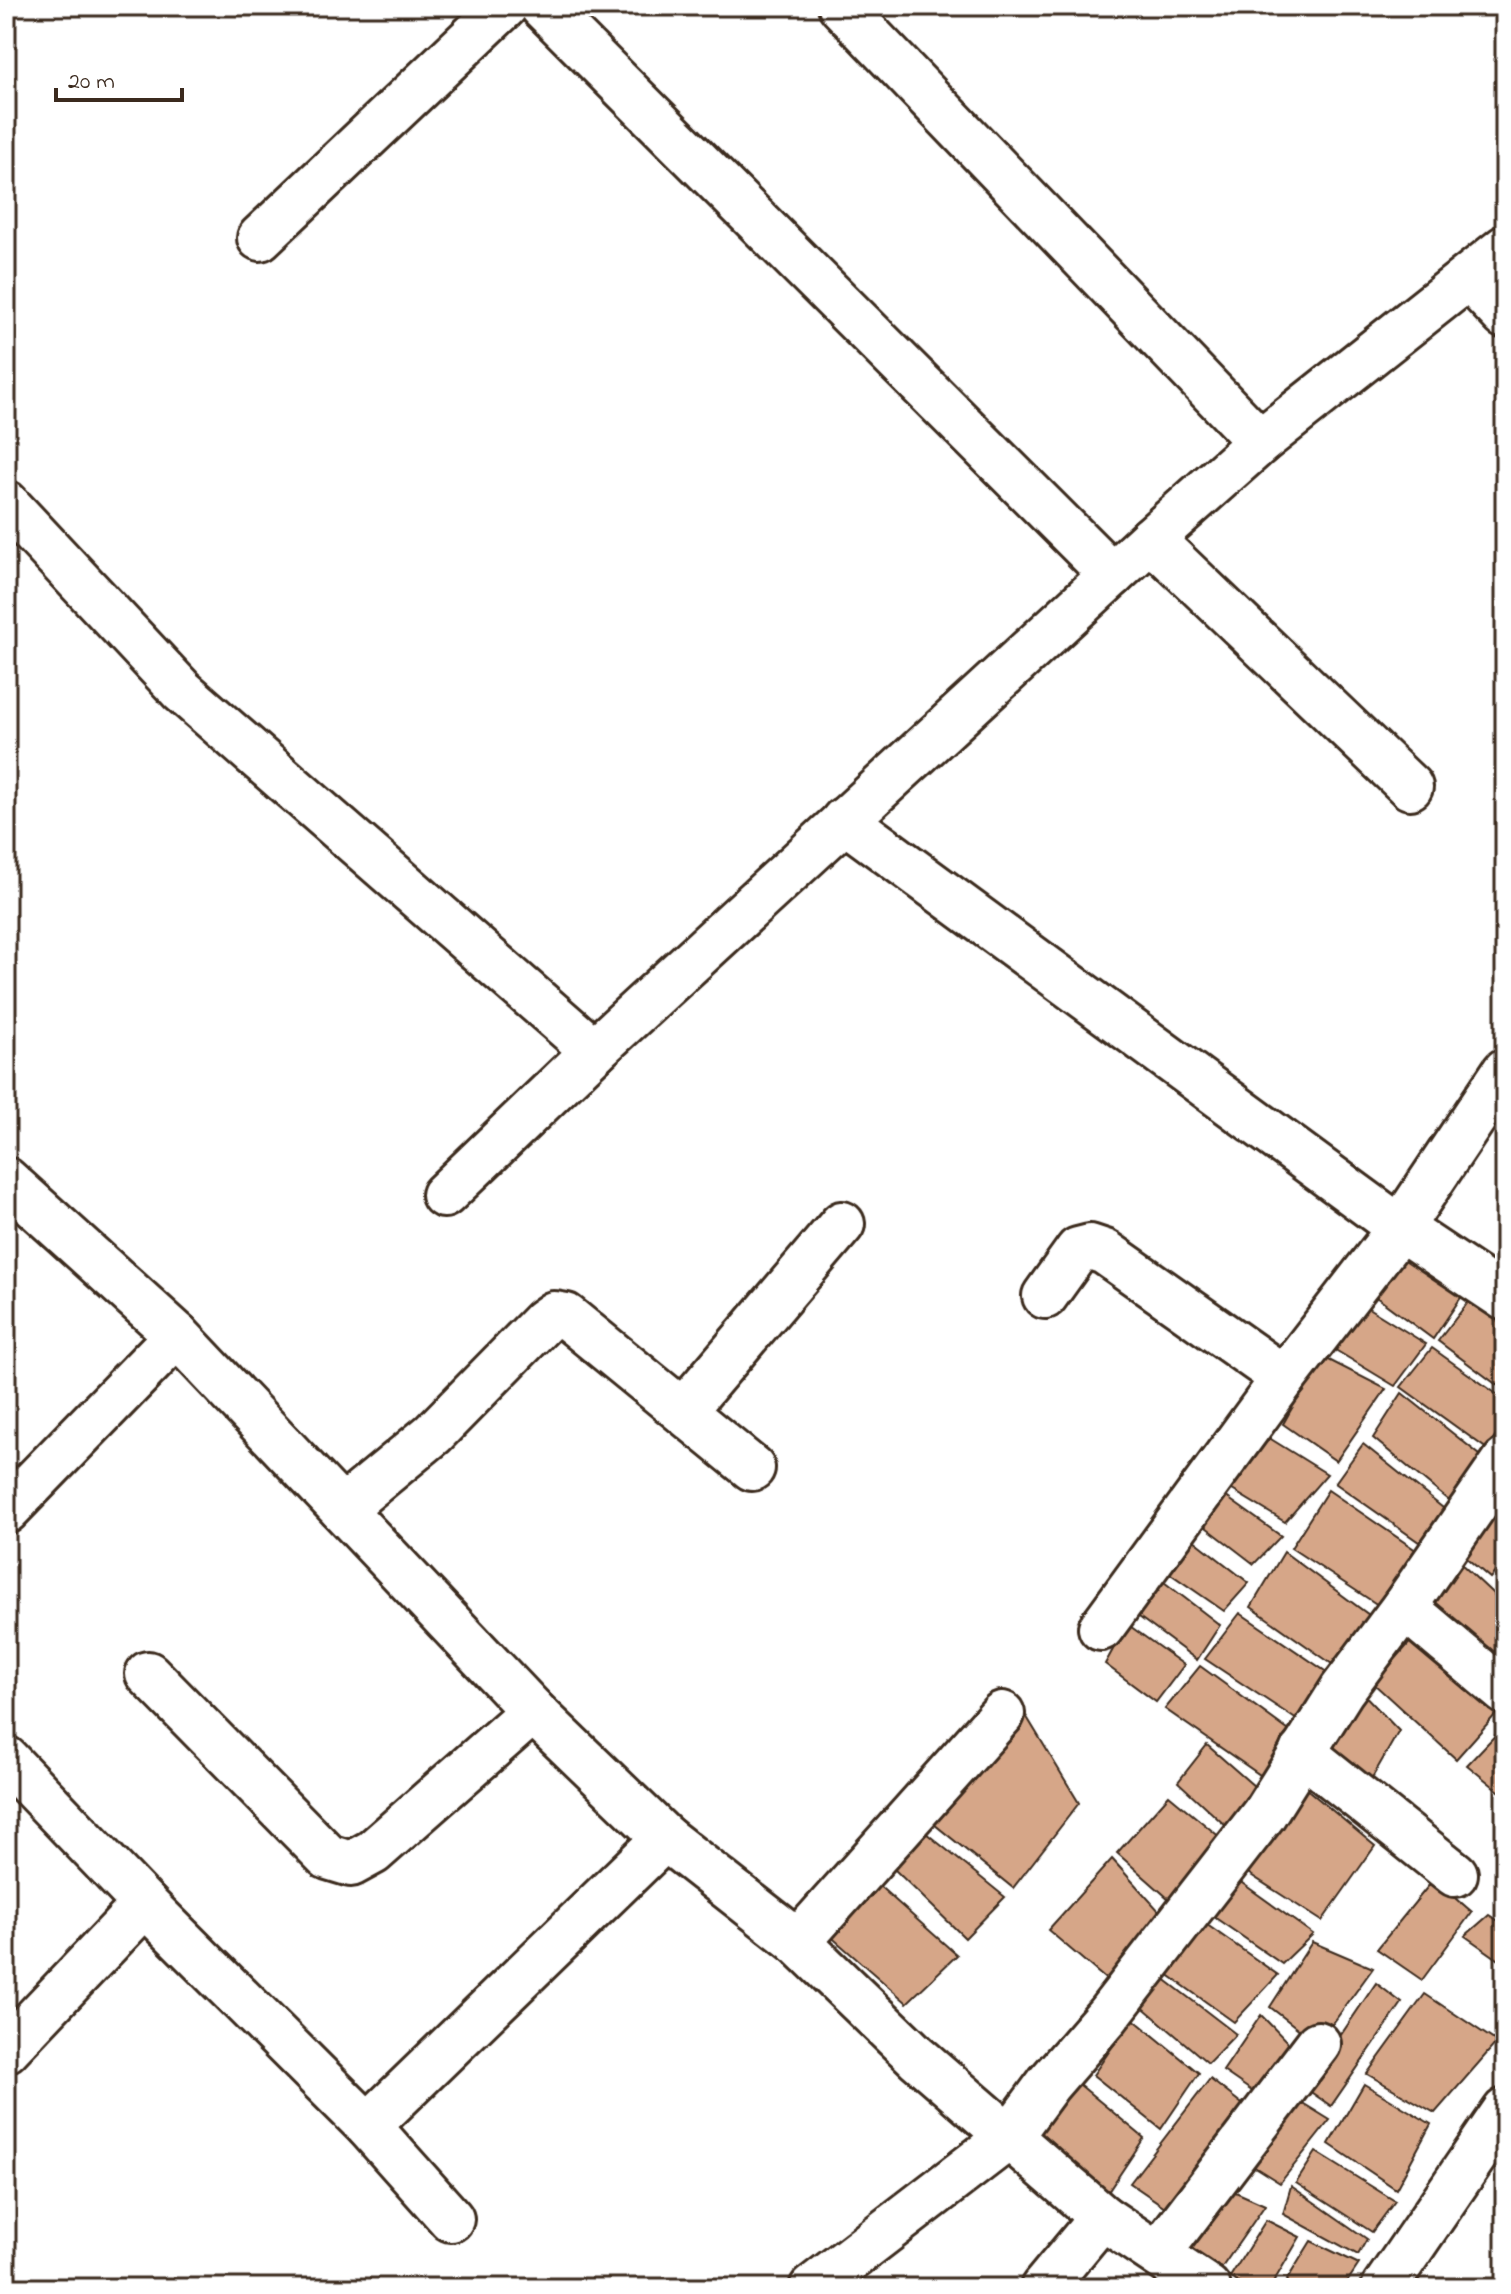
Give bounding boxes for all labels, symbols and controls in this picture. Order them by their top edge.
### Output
scale bar [56,52,182,102]
text: 20 m [68,65,115,100]

